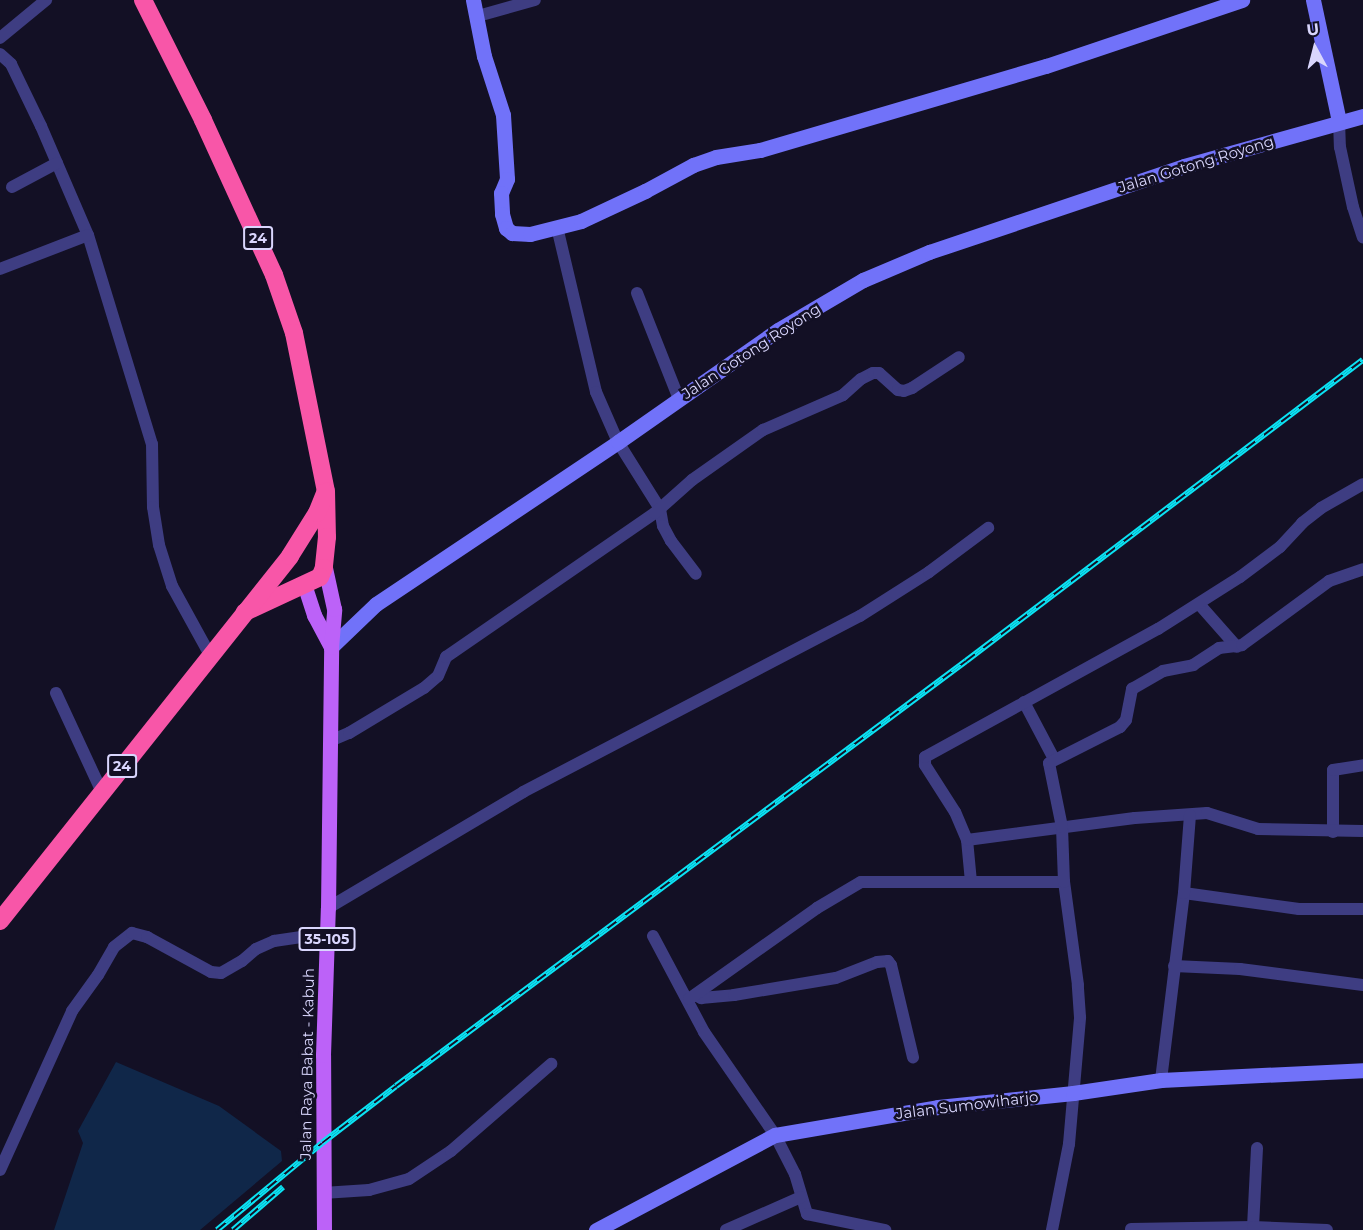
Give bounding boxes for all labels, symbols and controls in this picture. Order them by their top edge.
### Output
north arrow [1285,18,1345,78]
text: U [1305,19,1320,40]
street label: Jalan Gotong Royong [1116,132,1276,196]
road number: 24 [243,227,273,249]
street label: Jalan Gotong Royong [678,299,824,403]
road number: 24 [107,755,137,777]
road number: 35-105 [298,928,356,950]
street label: Jalan Raya Babat - Kabuh [296,968,318,1160]
street label: Jalan Sumowiharjo [895,1087,1039,1123]

